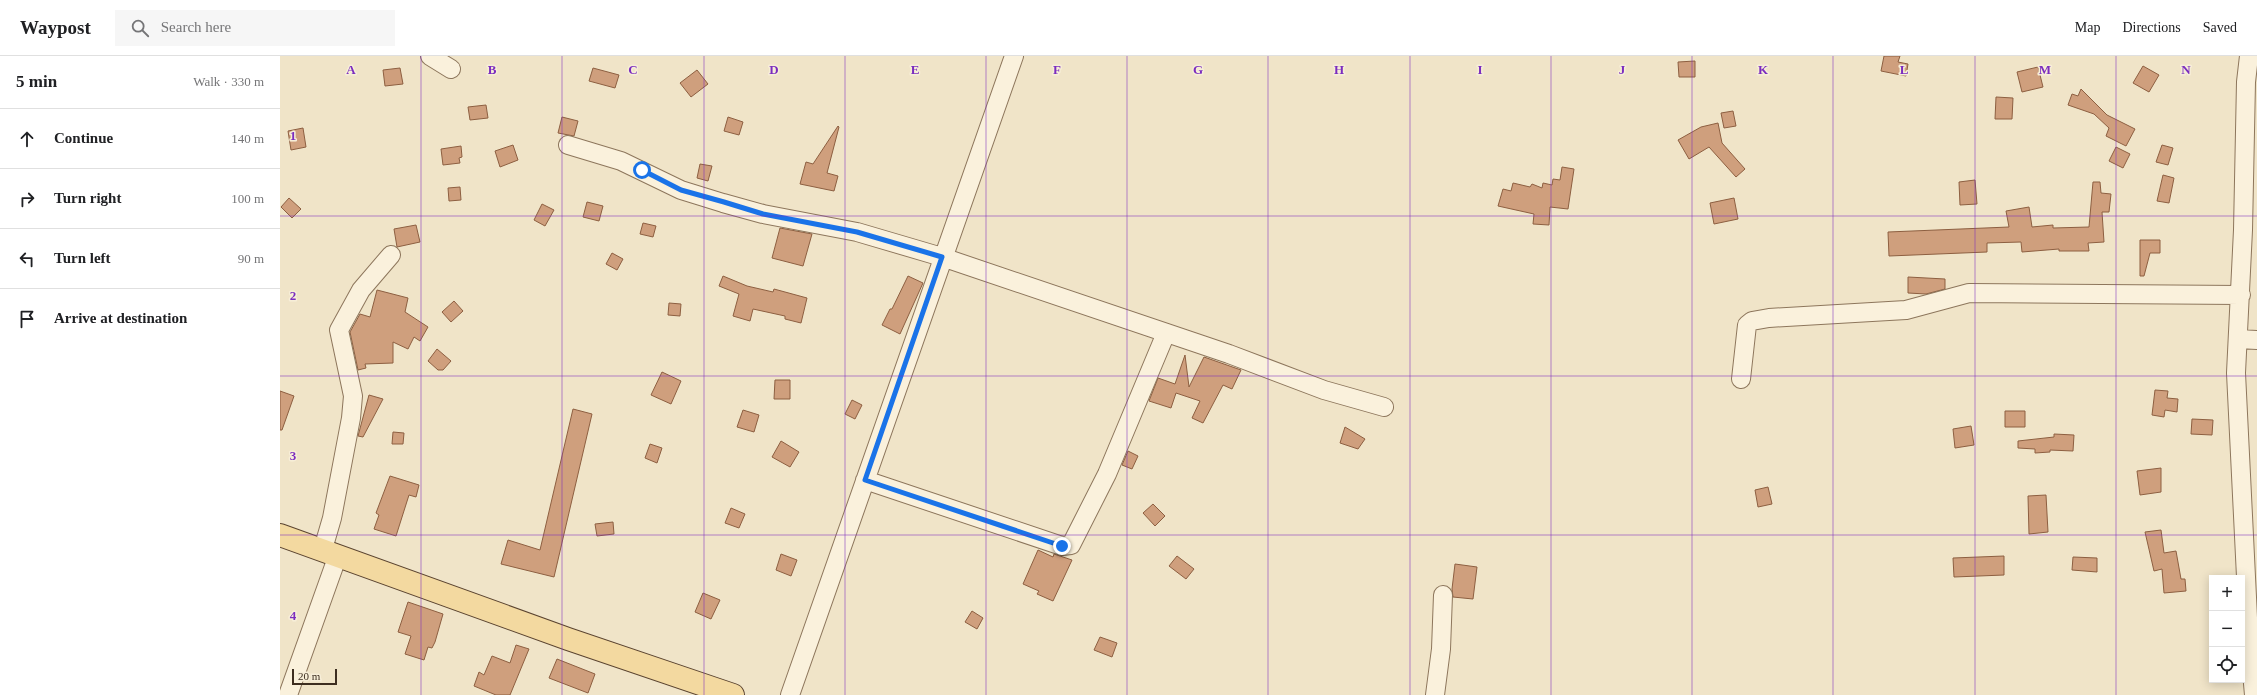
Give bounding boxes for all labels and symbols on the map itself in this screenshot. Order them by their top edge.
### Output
text: A [346,62,356,77]
text: B [488,62,497,77]
text: C [628,62,638,77]
text: D [769,62,779,77]
text: E [911,62,919,77]
text: F [1053,62,1061,77]
text: G [1193,62,1203,77]
text: H [1334,62,1344,77]
text: I [1477,62,1483,77]
text: J [1619,62,1626,77]
text: K [1758,62,1769,77]
text: L [1900,62,1909,77]
text: M [2039,62,2051,77]
text: N [2181,62,2191,77]
text: 1 [290,128,296,143]
route start [633,161,651,179]
text: 2 [290,288,296,303]
text: 3 [290,448,297,463]
route end [1053,537,1071,555]
text: 4 [290,608,297,623]
scale bar [292,667,337,686]

